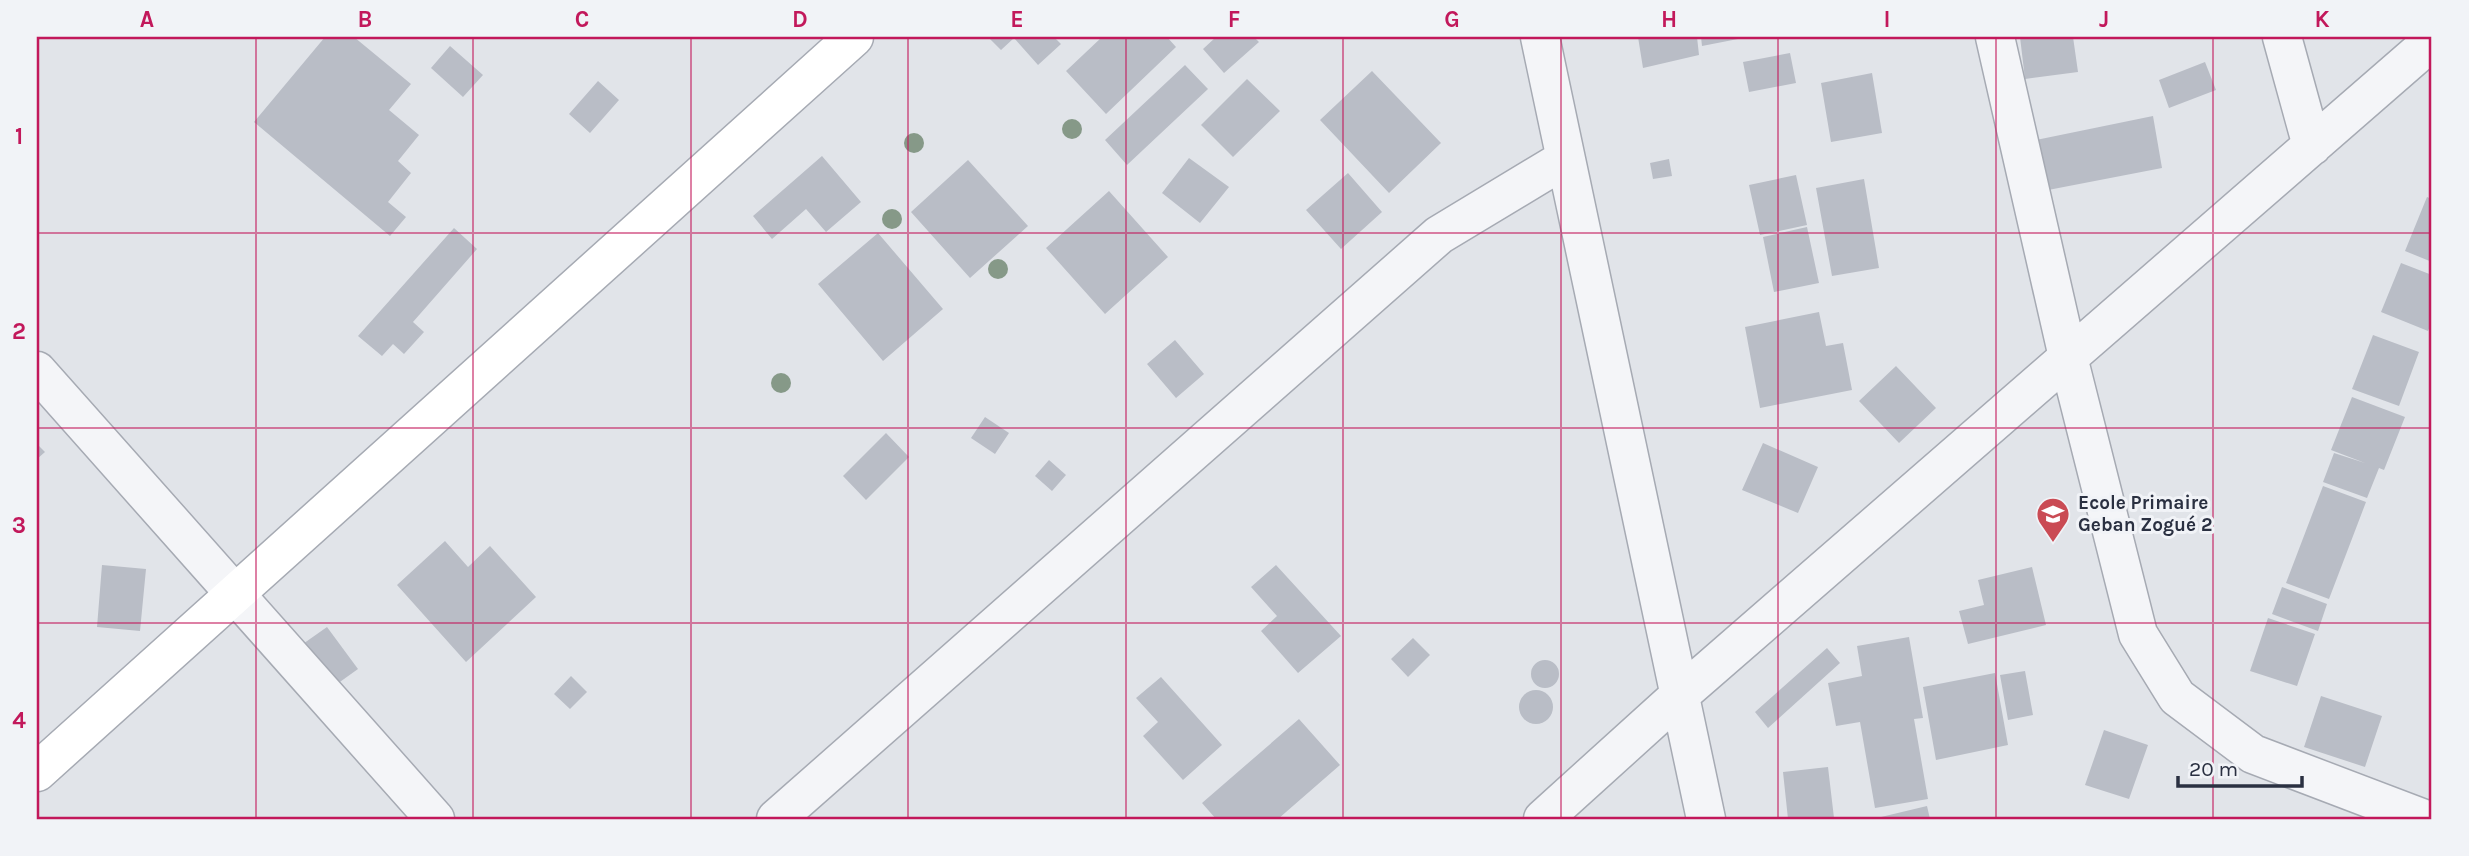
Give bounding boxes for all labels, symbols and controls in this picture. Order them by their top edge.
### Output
text: A [140,6,154,33]
text: B [358,6,372,33]
text: C [575,6,589,33]
text: D [792,6,808,33]
text: E [1010,6,1024,33]
text: F [1228,6,1240,33]
text: G [1444,6,1460,33]
text: H [1661,6,1677,33]
text: I [1883,6,1891,33]
text: J [2099,6,2109,33]
text: K [2314,6,2330,33]
text: 1 [15,123,23,150]
text: 2 [12,318,26,345]
place label: Ecole Primaire Geban Zogué 2 [2078,492,2212,536]
school or university icon: Ecole Primaire Geban Zogué 2 [2034,495,2072,544]
text: 3 [12,512,26,539]
text: 4 [12,707,26,734]
scale bar [2178,744,2303,788]
text: 20 m [2189,757,2238,781]

